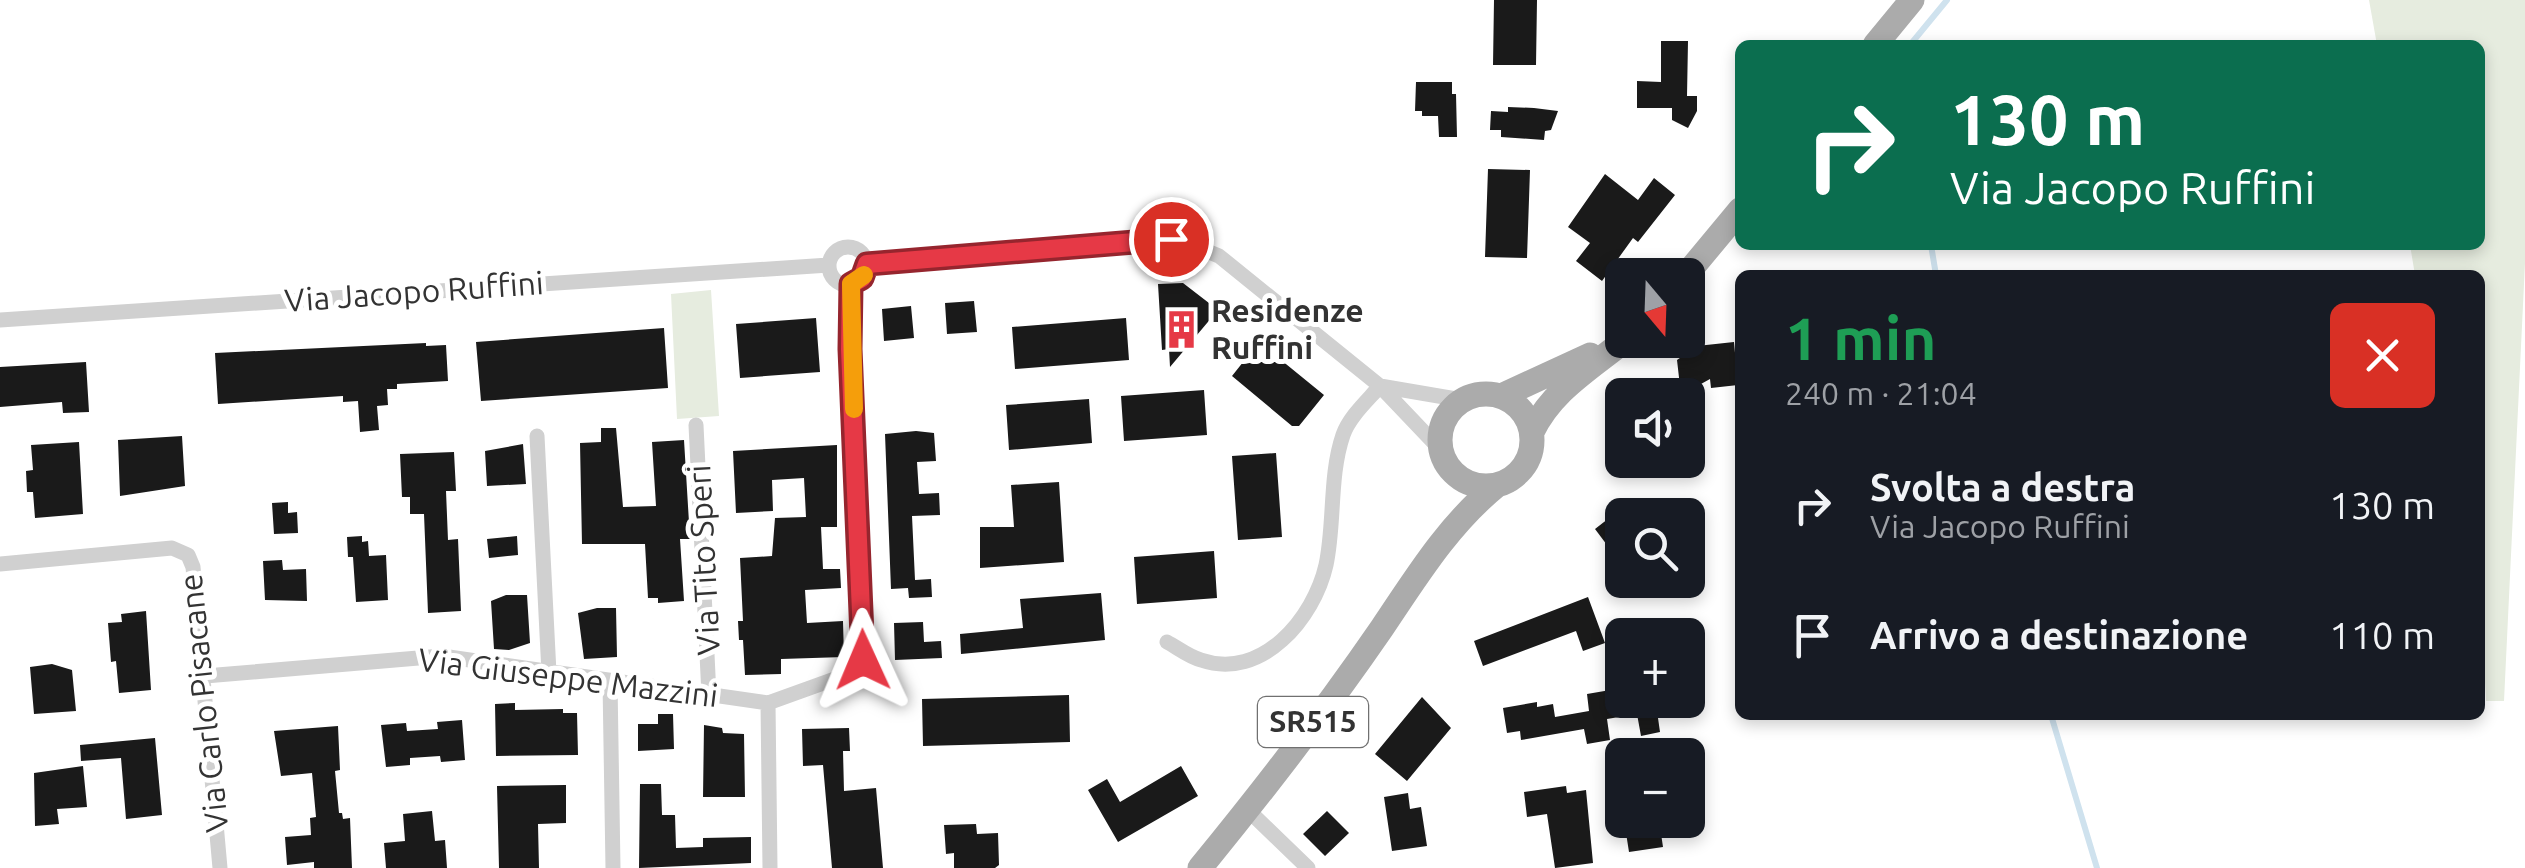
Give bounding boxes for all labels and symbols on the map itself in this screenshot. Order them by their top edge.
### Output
pin [1129,197,1214,282]
north arrow [1605,258,1705,358]
street label: Via Jacopo Ruffini [283,264,545,318]
place label: Residenze Ruffini [1211,292,1364,365]
building icon: Residenze Ruffini [1160,308,1202,350]
street label: Via Tito Speri [680,464,726,656]
street label: Via Carlo Pisacane [172,572,234,834]
position arrow [811,608,915,712]
street label: Via Giuseppe Mazzini [416,641,720,713]
road number: SR515 [1258,697,1368,747]

